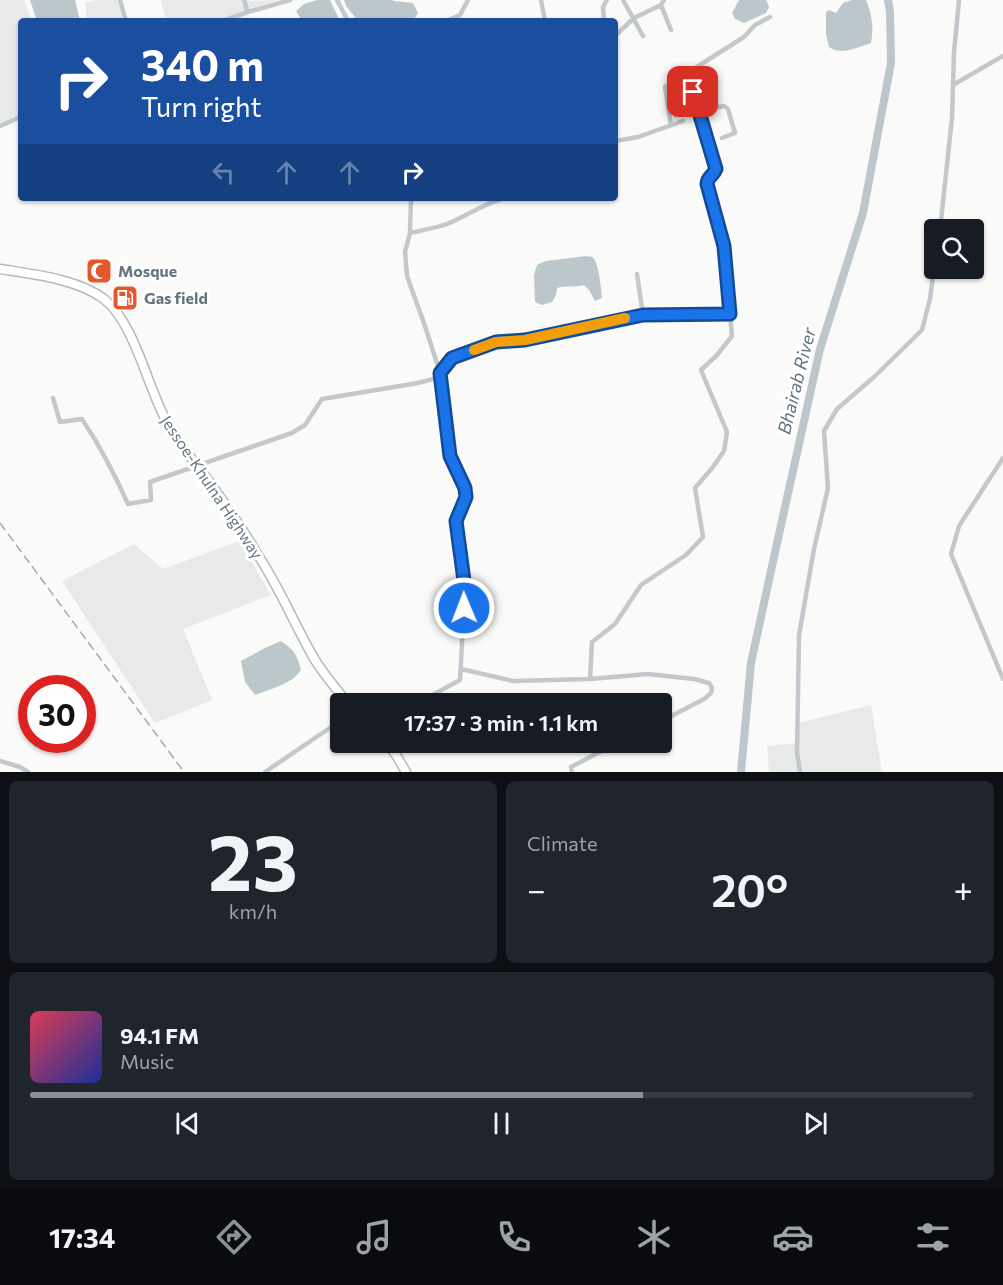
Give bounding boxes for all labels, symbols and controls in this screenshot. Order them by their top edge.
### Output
text: 340 m [141,38,264,90]
icon: right [42,42,120,120]
pin [667,66,718,117]
icon: arrive [676,75,709,108]
text: Turn right [141,90,261,123]
icon: left [207,156,240,189]
icon: ahead [270,156,303,189]
icon: ahead [333,156,366,189]
icon: right [396,156,429,189]
map controls [924,219,984,279]
button: search [924,219,984,279]
mosque icon: Mosque [84,256,114,286]
place label: Mosque [118,261,177,280]
fuel station icon: Gas field [110,283,140,313]
place label: Gas field [144,288,208,307]
water label: Bhairab River [772,324,820,436]
street label: Jessoe-Khulna Highway [157,411,267,562]
position arrow [432,576,496,640]
speed limit sign: 30 [18,675,96,753]
text: 17:37 · 3 min · 1.1 km [404,709,598,736]
text: 23 [208,812,298,907]
text: Climate [527,831,597,855]
text: 20° [711,861,788,916]
text: − [527,868,546,909]
text: + [954,868,973,909]
text: km/h [229,899,277,923]
text: 94.1 FM [120,1022,199,1049]
text: Music [120,1049,174,1073]
icon: previous [171,1107,204,1140]
icon: pause [485,1107,518,1140]
icon: next [799,1107,832,1140]
icon: directions [213,1216,255,1258]
icon: music [353,1216,395,1258]
icon: phone [493,1216,535,1258]
icon: climate [633,1216,675,1258]
icon: car [772,1216,814,1258]
icon: filters [912,1216,954,1258]
text: 17:34 [49,1221,115,1254]

